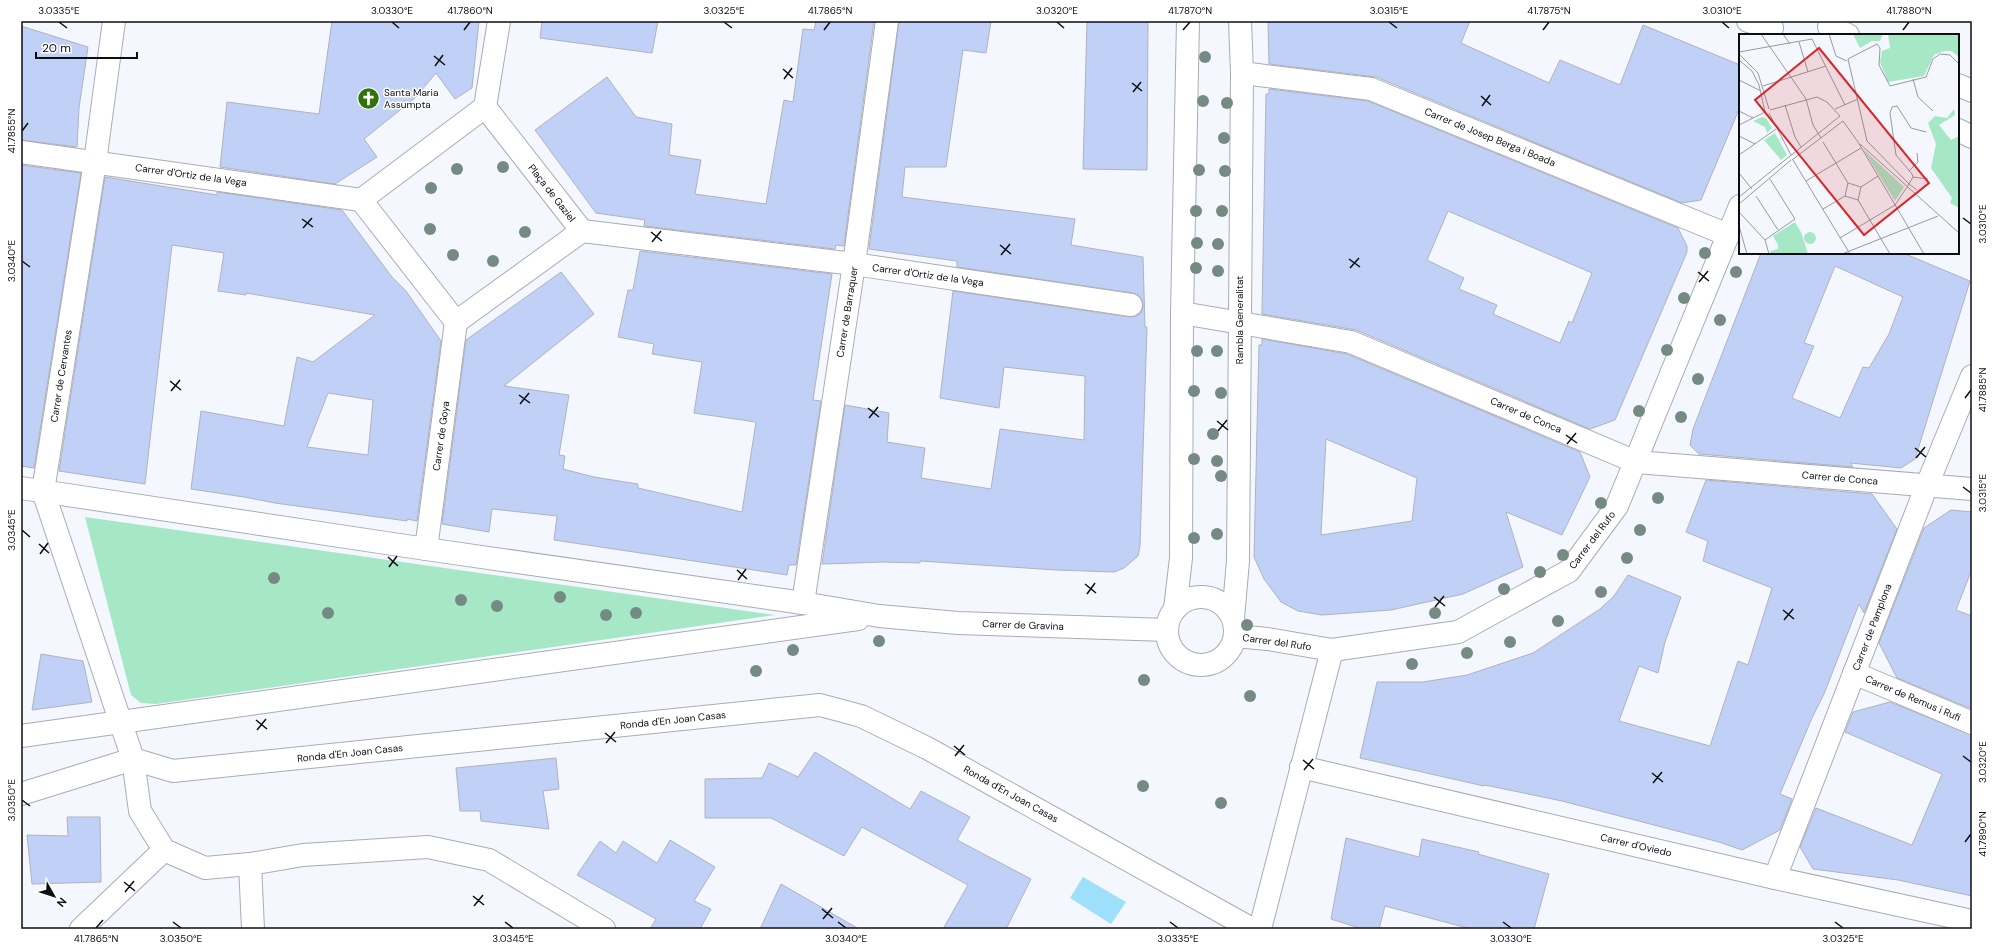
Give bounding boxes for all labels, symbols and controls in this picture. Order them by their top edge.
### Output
text: 3.0335°E [38,4,80,17]
text: 3.0330°E [371,4,413,17]
text: 41.7860°N [447,4,493,17]
text: 3.0325°E [703,4,745,17]
text: 41.7865°N [808,4,852,17]
text: 3.0320°E [1036,4,1078,17]
text: 41.7870°N [1168,4,1212,17]
text: 3.0315°E [1370,4,1409,17]
text: 41.7875°N [1527,4,1571,17]
text: 3.0310°E [1702,4,1742,17]
text: 41.7880°N [1886,4,1932,17]
scale bar [36,34,137,60]
inset map [1739,34,1959,254]
text: 20 m [42,40,71,56]
church icon: Santa Maria Assumpta [355,85,381,111]
place label: Santa Maria Assumpta [384,86,438,111]
street label: Carrer de Josep Berga i Boada [1423,105,1557,169]
text: 41.7855°N [5,109,18,153]
street label: Carrer d'Ortiz de la Vega [134,161,248,189]
street label: Plaça de Gaziel [525,161,579,225]
text: 3.0310°E [1976,204,1989,244]
text: 3.0340°E [5,240,18,282]
street label: Carrer d'Ortiz de la Vega [871,261,985,289]
street label: Carrer de Barraquer [833,265,861,359]
street label: Rambla Generalitat [1233,276,1246,364]
street label: Carrer de Cervantes [47,329,75,423]
text: 41.7885°N [1976,368,1989,412]
street label: Carrer de Conca [1488,394,1564,436]
street label: Carrer de Goya [430,400,452,472]
street label: Carrer de Conca [1801,468,1879,488]
text: 3.0315°E [1976,473,1989,512]
street label: Carrer del Rufo [1566,508,1618,572]
text: 3.0345°E [5,509,18,551]
street label: Carrer de Pamplona [1849,582,1895,672]
street label: Carrer de Gravina [982,617,1064,633]
street label: Carrer del Rufo [1242,631,1312,653]
street label: Carrer de Remus i Rufi [1863,672,1963,724]
street label: Ronda d'En Joan Casas [619,708,727,732]
street label: Ronda d'En Joan Casas [296,741,404,765]
text: 3.0320°E [1976,741,1989,783]
street label: Ronda d'En Joan Casas [961,763,1061,825]
text: 3.0350°E [5,779,18,821]
text: 41.7890°N [1976,811,1989,857]
street label: Carrer d'Oviedo [1599,830,1673,860]
north arrow [34,876,74,916]
text: N [54,895,70,910]
text: 41.7865°N [74,932,118,945]
text: 3.0350°E [160,932,202,945]
text: 3.0345°E [492,932,534,945]
text: 3.0340°E [825,932,867,945]
text: 3.0335°E [1157,932,1199,945]
text: 3.0330°E [1490,932,1532,945]
text: 3.0325°E [1822,932,1864,945]

